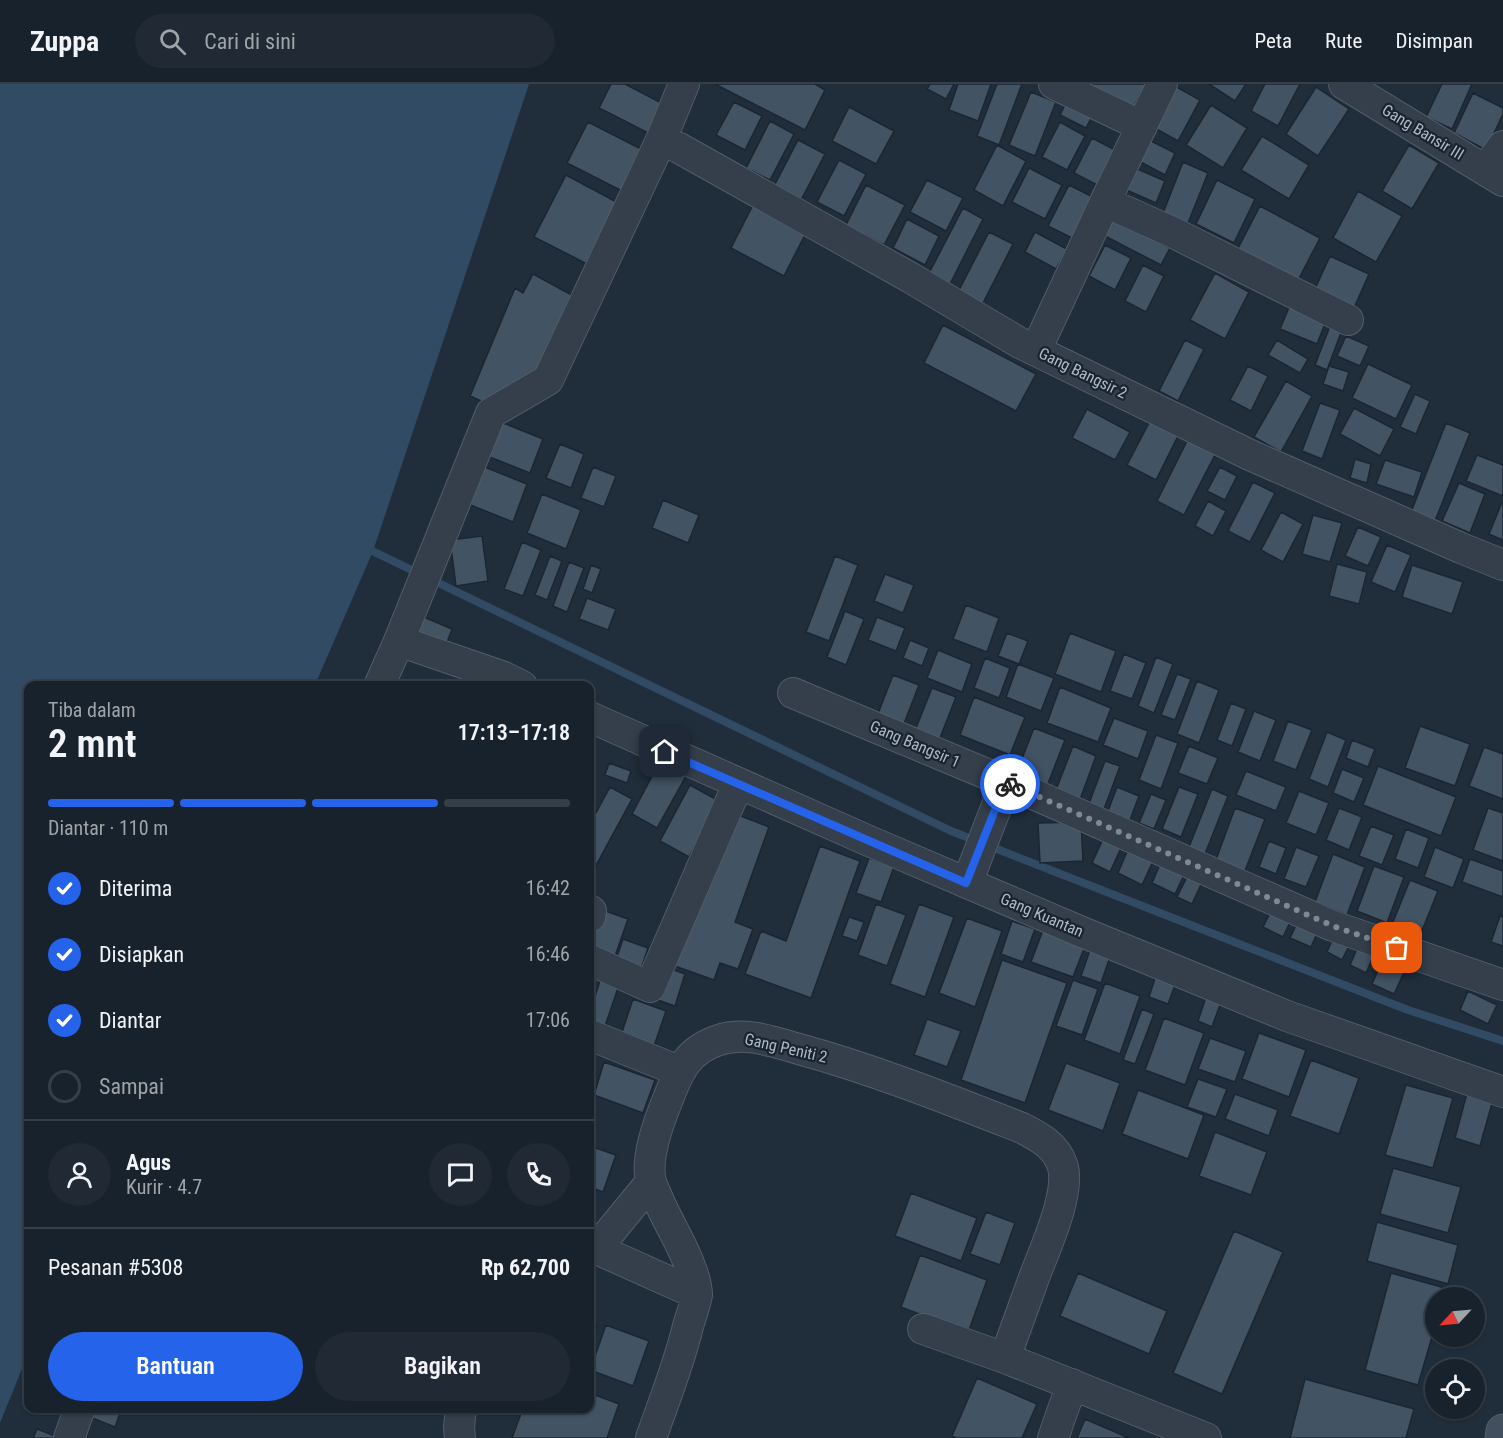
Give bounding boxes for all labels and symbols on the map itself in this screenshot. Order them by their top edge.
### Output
street label: Gang Bansir III [1379,100,1467,164]
street label: Gang Bangsir 2 [1036,343,1130,403]
street label: Gang Bangsir 1 [867,717,963,771]
pin [639,726,690,777]
courier [980,754,1040,814]
street label: Gang Kuantan [998,889,1086,941]
pin [1371,922,1422,973]
street label: Gang Peniti 2 [743,1029,829,1067]
north arrow [1425,1287,1485,1347]

